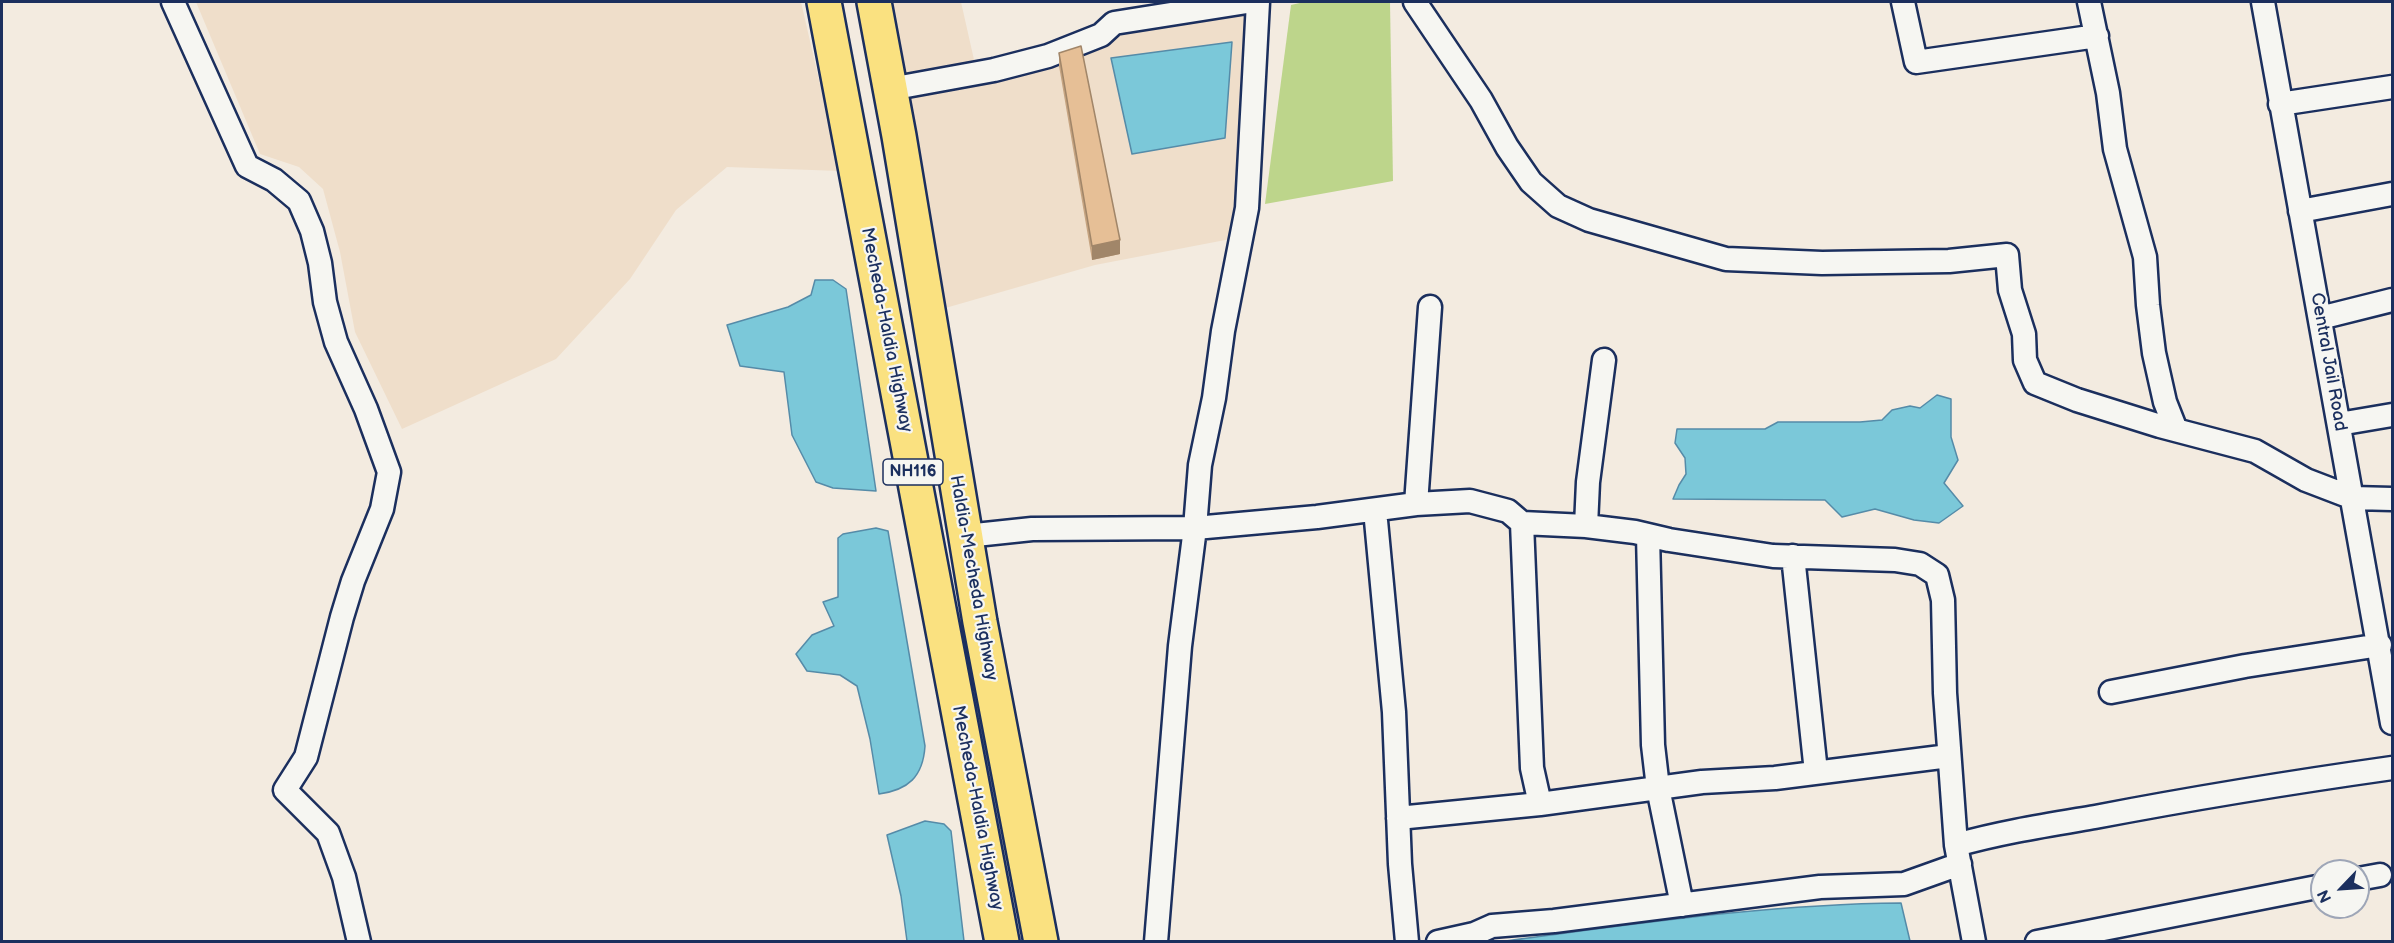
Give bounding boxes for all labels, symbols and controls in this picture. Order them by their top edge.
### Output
street label: Mecheda-Haldia Highway [856,226,916,434]
street label: Central Jail Road [2305,291,2351,433]
road number: NH116 [883,459,943,485]
street label: Haldia-Mecheda Highway [944,474,1002,682]
street label: Mecheda-Haldia Highway [947,704,1007,912]
north arrow [2310,859,2370,919]
text: N [2314,887,2336,905]

